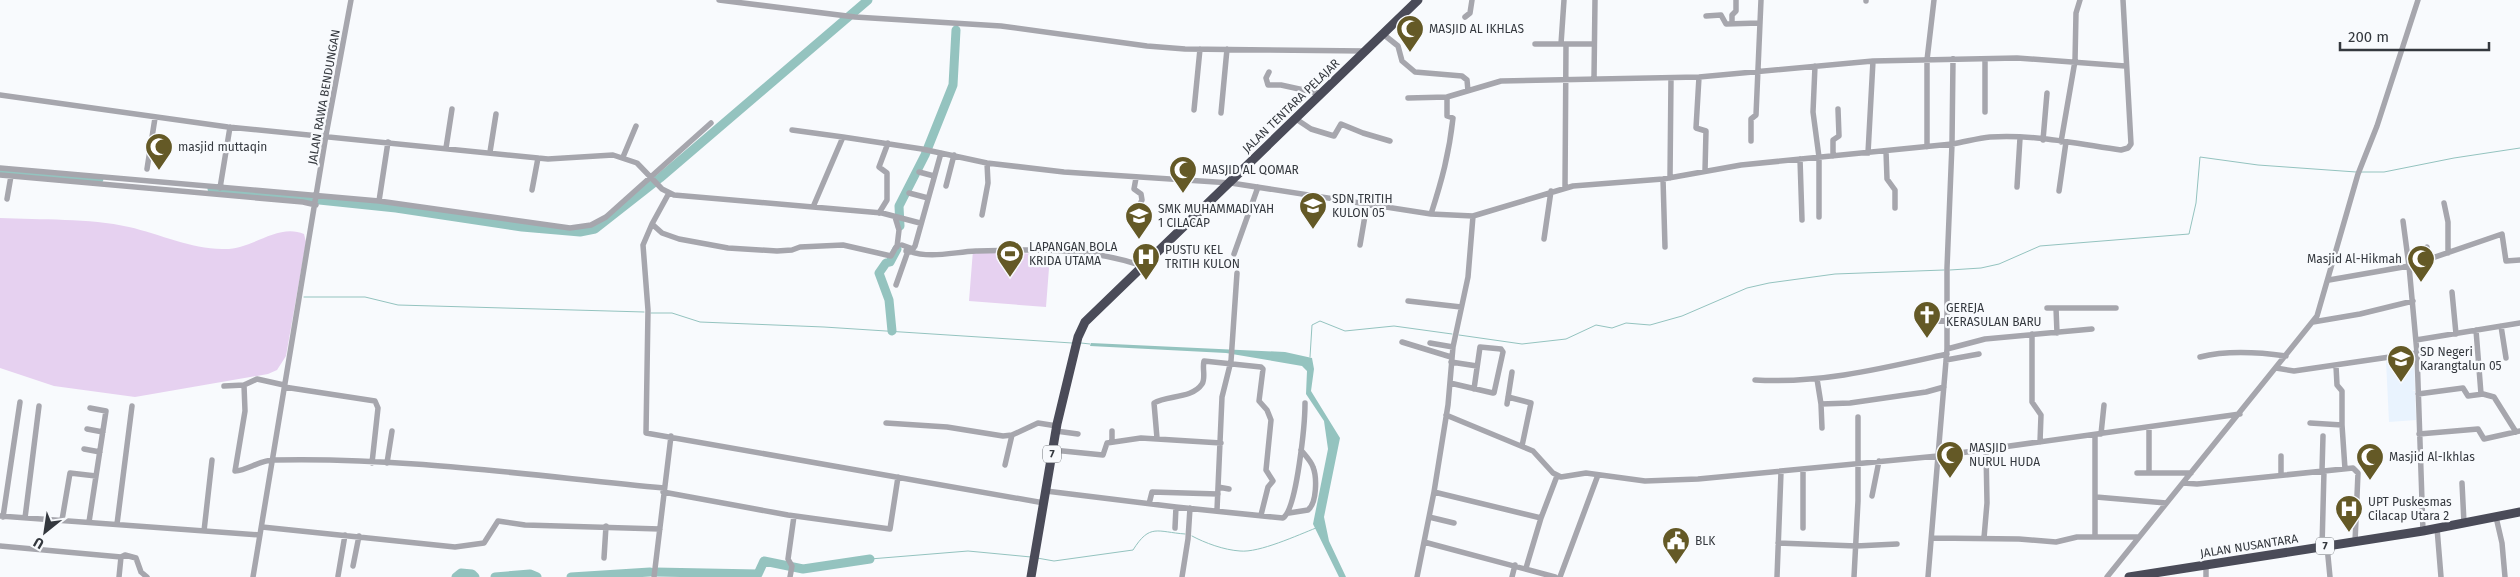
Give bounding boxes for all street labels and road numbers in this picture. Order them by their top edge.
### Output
street label: JALAN RAWA BENDUNGAN [305,28,343,166]
street label: JALAN TENTARA PELAJAR [1240,56,1342,156]
road number: 7 [1043,446,1061,462]
street label: JALAN NUSANTARA [2199,531,2299,561]
road number: 7 [2316,538,2334,554]

